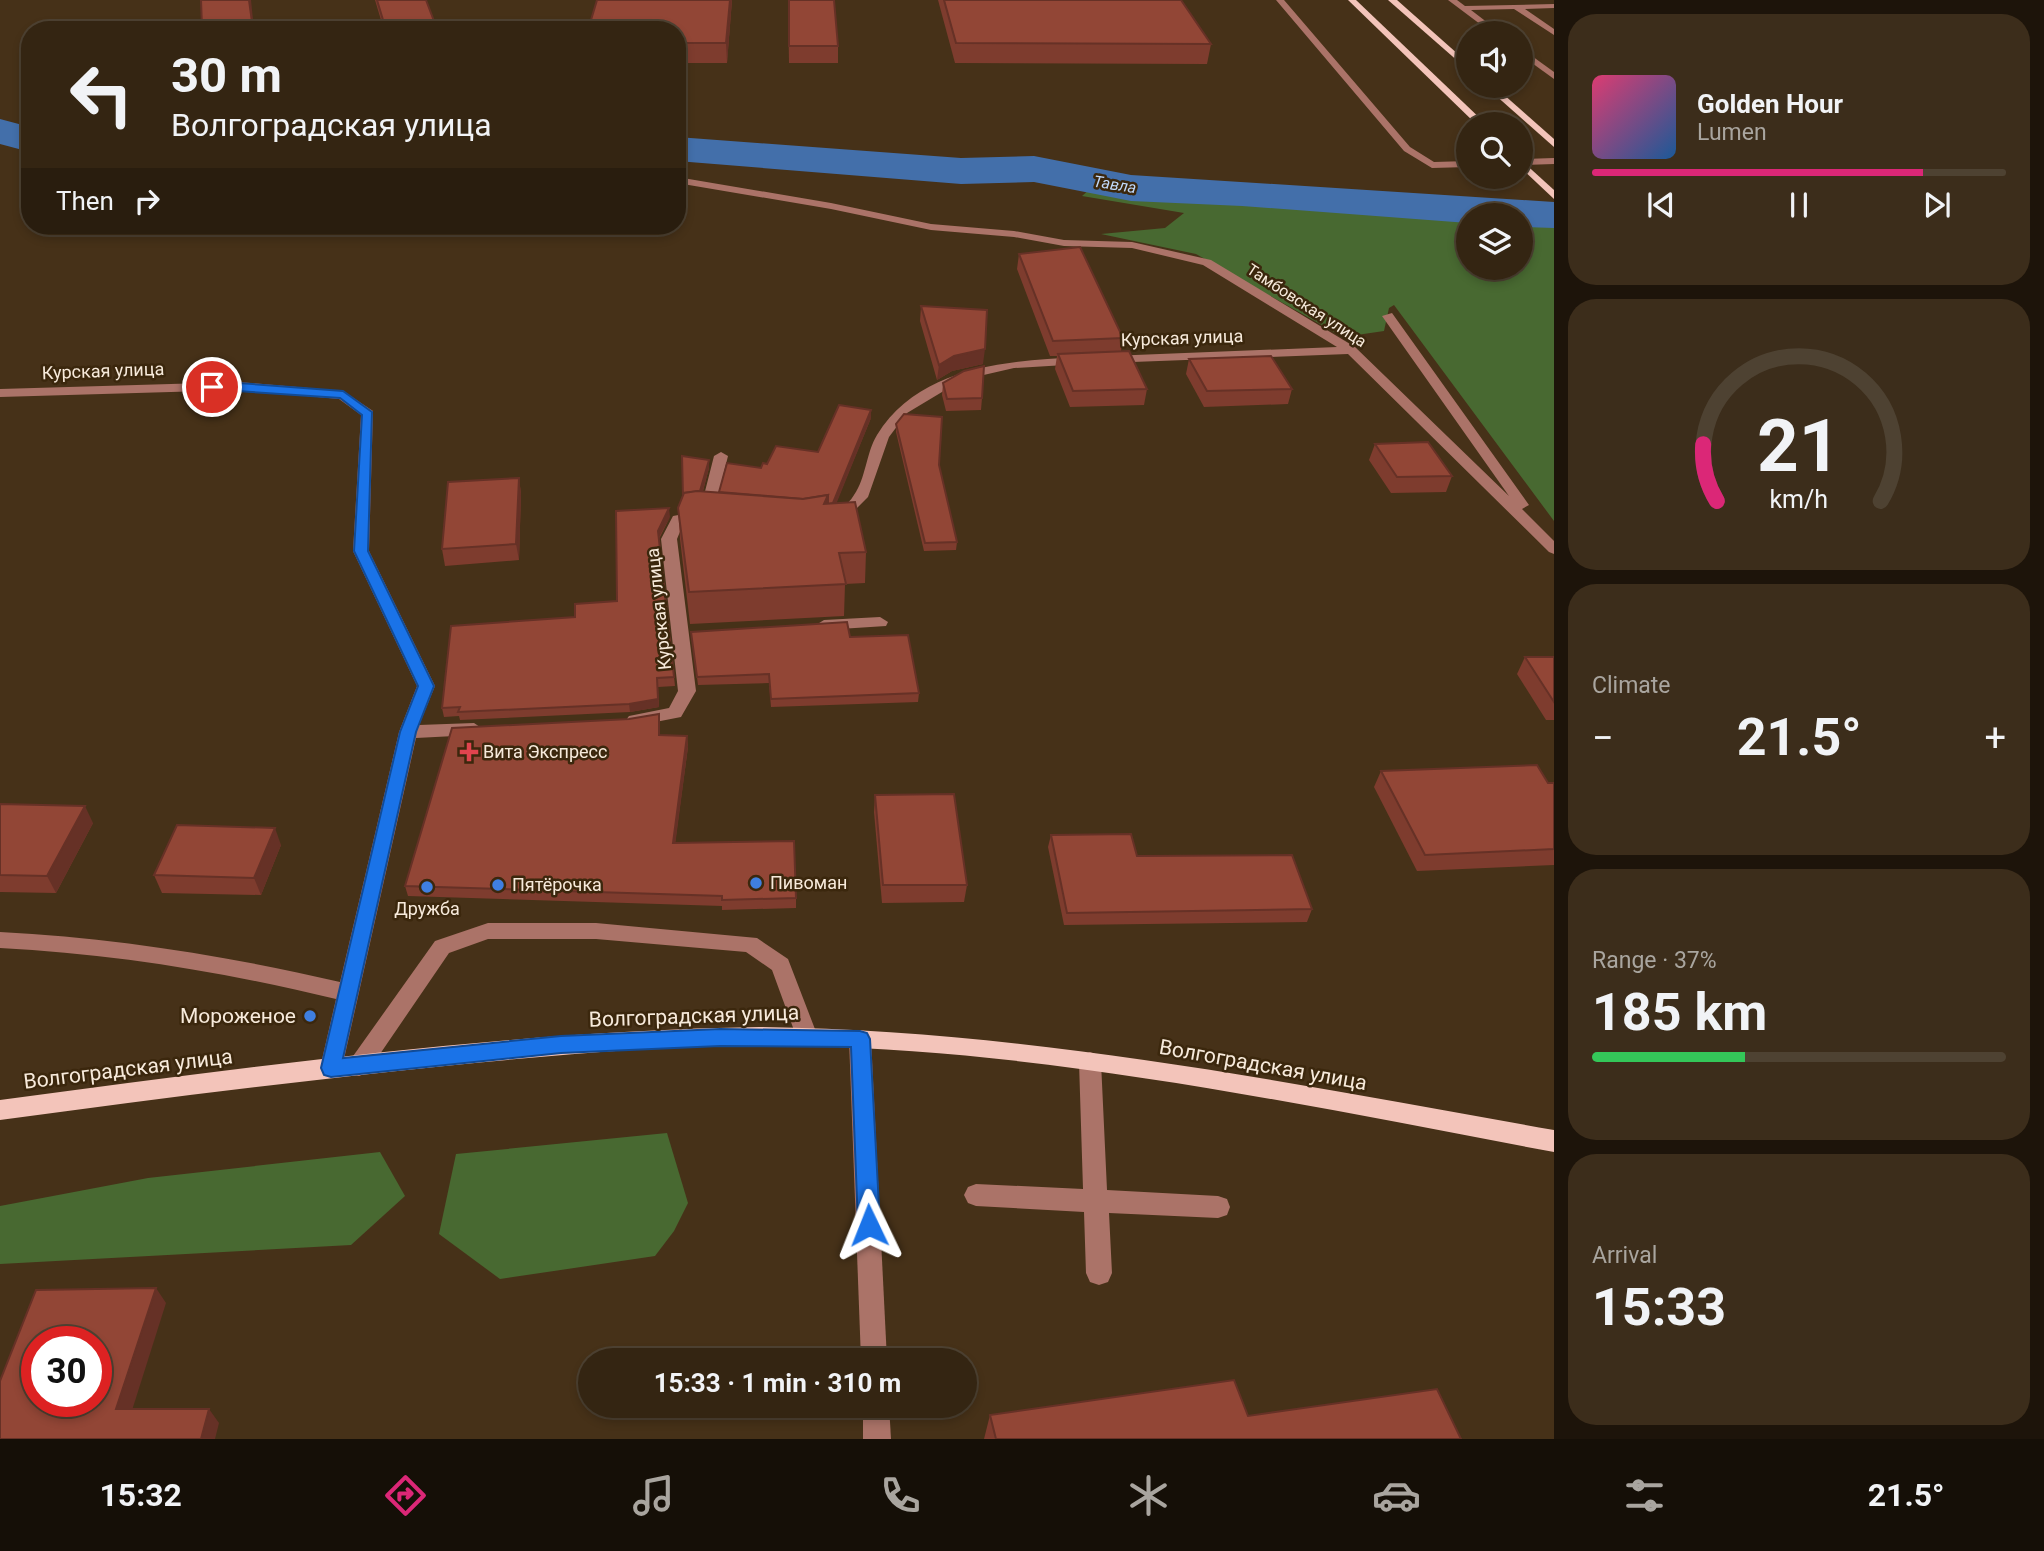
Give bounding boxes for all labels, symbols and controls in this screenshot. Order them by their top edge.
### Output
map controls [1456,21,1533,280]
button: sound [1456,21,1533,98]
text: 30 m [171,47,282,104]
icon: left [56,49,147,140]
text: Golden Hour [1697,89,1843,119]
text: Волгоградская улица [171,106,492,144]
button: search [1456,112,1533,189]
text: Lumen [1697,119,1767,146]
water label: Тавла [1092,172,1138,197]
icon: right [128,182,166,220]
text: Then [56,186,114,216]
icon: previous [1642,186,1680,224]
icon: pause [1780,186,1818,224]
icon: next [1918,186,1956,224]
button: layers [1456,203,1533,280]
street label: Тамбовская улица [1243,260,1370,351]
street label: Курская улица [1120,325,1244,350]
pin [182,357,242,417]
street label: Курская улица [41,358,165,383]
icon: arrive [193,368,231,406]
text: 21 [1757,403,1841,489]
text: km/h [1770,484,1828,513]
street label: Курская улица [642,547,675,671]
text: Climate [1592,672,1671,699]
text: 21.5° [1737,707,1862,768]
text: − [1592,716,1614,760]
text: + [1984,716,2006,760]
place label: Вита Экспресс [483,741,607,762]
marker: Вита Экспресс [461,744,477,760]
place label: Пивоман [770,872,847,893]
place label: Пятёрочка [512,874,602,895]
marker: Пивоман [748,875,764,891]
marker: Пятёрочка [490,877,506,893]
marker: Дружба [419,879,435,895]
place label: Дружба [394,898,460,919]
text: Range · 37% [1592,947,1717,974]
text: 185 km [1592,982,1767,1043]
street label: Волгоградская улица [588,1000,800,1032]
place label: Мороженое [180,1004,296,1028]
marker: Мороженое [302,1008,318,1024]
street label: Волгоградская улица [1157,1035,1369,1095]
street label: Волгоградская улица [22,1044,234,1094]
position arrow [832,1188,906,1262]
text: Arrival [1592,1242,1657,1269]
text: 15:33 [1592,1277,1726,1338]
speed limit sign: 30 [21,1326,112,1417]
text: 15:33 · 1 min · 310 m [654,1368,901,1398]
icon: directions [381,1471,430,1520]
icon: music [629,1471,678,1520]
icon: phone [876,1471,925,1520]
icon: climate [1124,1471,1173,1520]
icon: car [1372,1471,1421,1520]
icon: filters [1620,1471,1669,1520]
text: 15:32 [99,1476,182,1514]
text: 21.5° [1868,1476,1944,1514]

